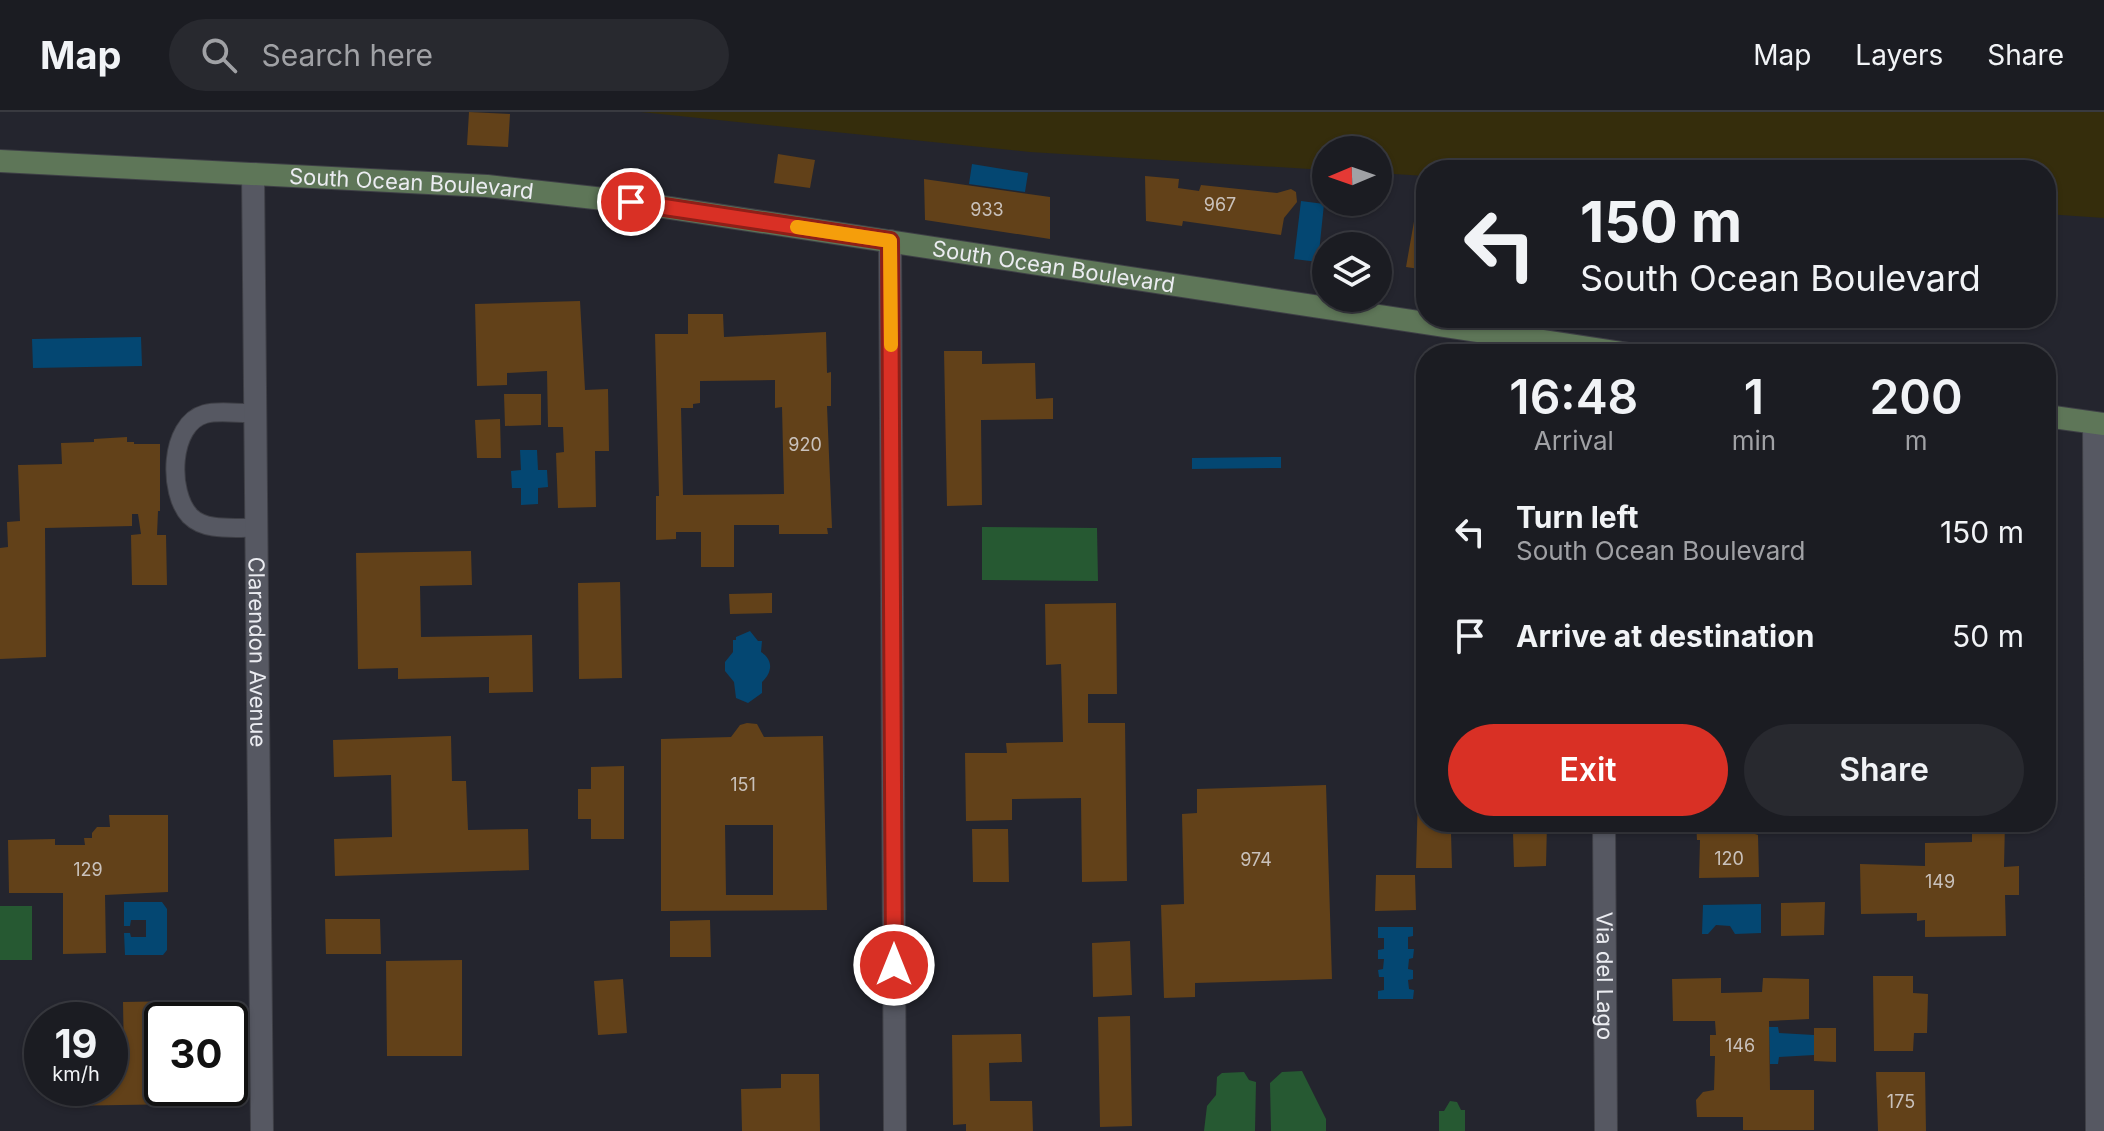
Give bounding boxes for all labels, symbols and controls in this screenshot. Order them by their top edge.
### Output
search box [169,19,729,91]
text: Map [40,32,121,78]
icon: search [197,33,241,77]
text: Search here [261,37,433,73]
text: Map [1753,38,1811,72]
text: Layers [1855,38,1943,72]
text: Share [1987,38,2064,72]
north arrow [1312,136,1392,216]
map controls [1312,136,1392,312]
street label: South Ocean Boulevard [288,163,535,204]
pin [597,168,665,236]
icon: arrive [609,180,653,224]
text: 150 m [1580,188,1742,256]
icon: left [1448,192,1552,296]
house number: 967 [1204,194,1236,215]
house number: 933 [970,199,1004,220]
button: layers [1312,232,1392,312]
street label: South Ocean Boulevard [930,235,1177,298]
text: South Ocean Boulevard [1580,256,1981,300]
text: 16:48 [1509,367,1638,426]
text: 1 [1744,367,1764,426]
text: 200 [1869,367,1963,426]
text: Arrival [1534,425,1614,456]
text: min [1732,425,1776,456]
text: m [1905,425,1927,456]
house number: 920 [788,434,822,455]
text: Turn left [1516,499,1638,535]
icon: left [1448,510,1492,554]
text: 150 m [1940,514,2024,550]
text: South Ocean Boulevard [1516,535,1806,566]
street label: Clarendon Avenue [244,557,271,747]
icon: arrive [1448,614,1492,658]
text: Arrive at destination [1516,618,1814,654]
text: 50 m [1952,618,2024,654]
button: Exit [1448,724,1728,816]
button: Share [1744,724,2024,816]
house number: 151 [730,774,756,795]
house number: 120 [1714,848,1744,869]
house number: 974 [1240,849,1272,870]
house number: 129 [73,859,103,880]
house number: 149 [1925,871,1955,892]
street label: Via del Lago [1592,912,1618,1040]
position arrow [852,923,936,1007]
speed limit sign: 30 [144,1002,248,1106]
text: 19 [54,1019,98,1068]
house number: 146 [1725,1035,1755,1056]
text: km/h [52,1062,100,1086]
house number: 175 [1887,1091,1915,1112]

